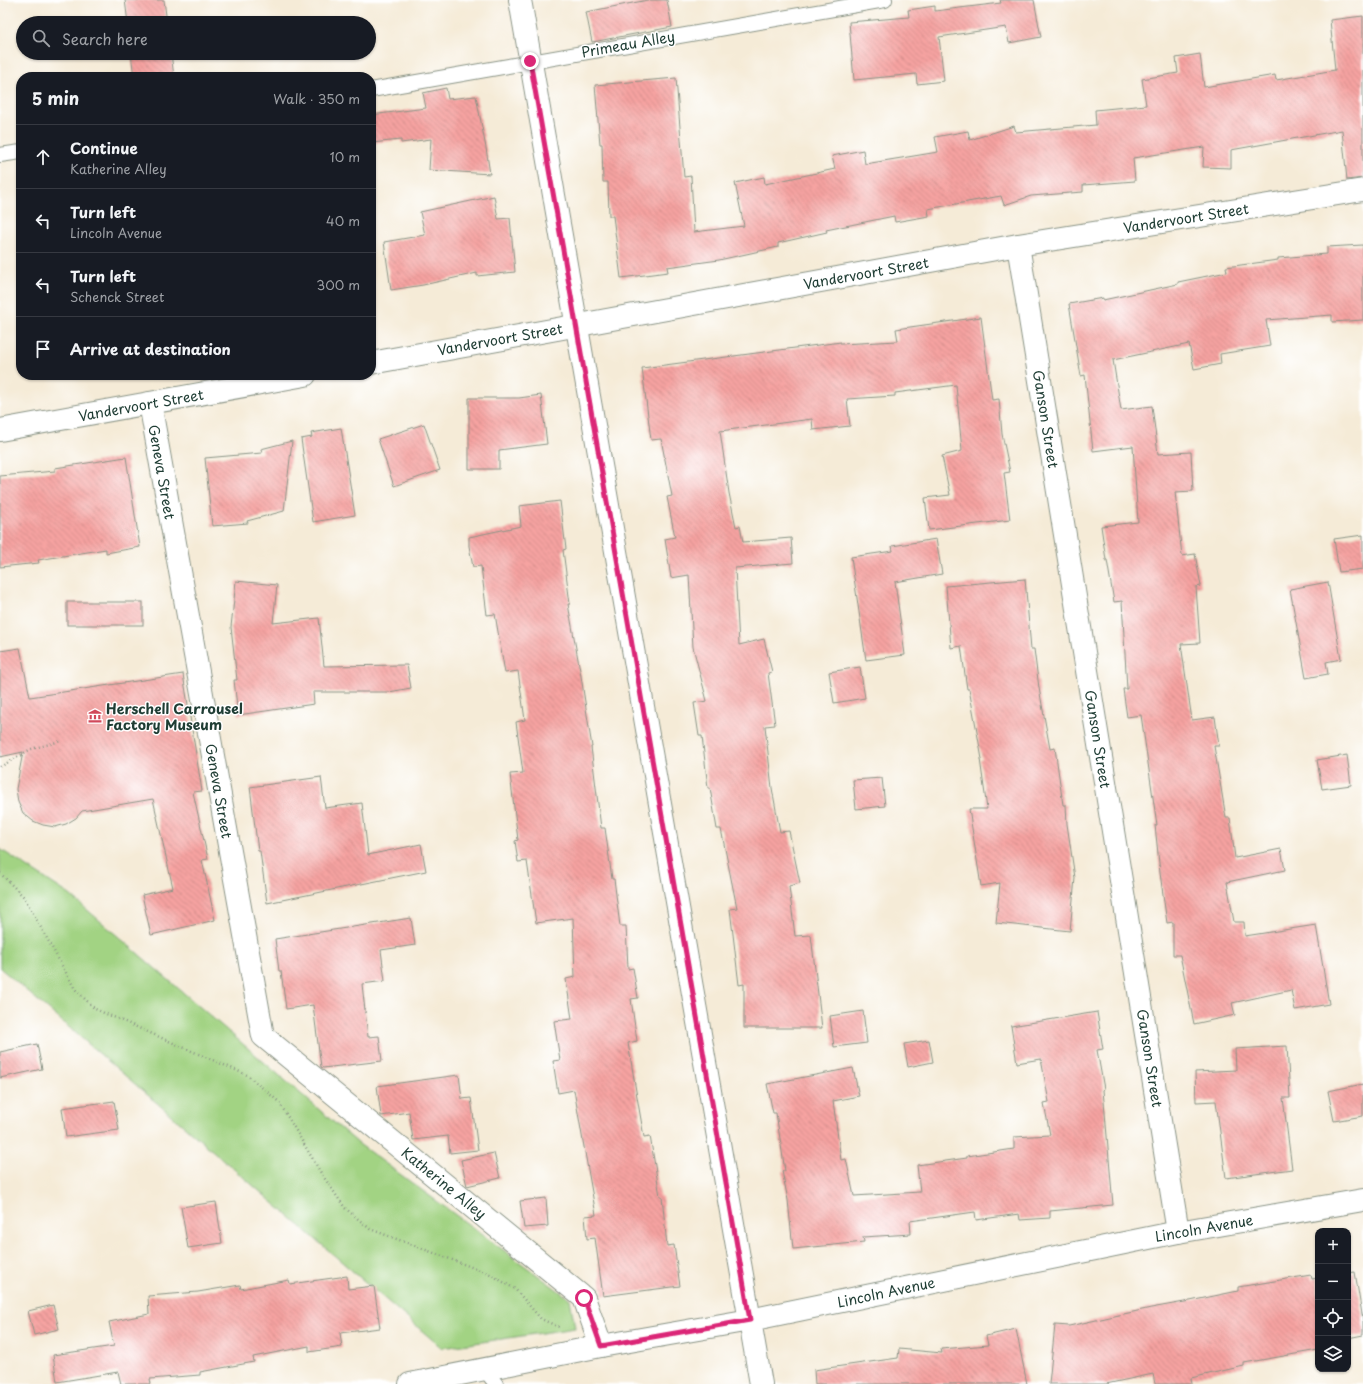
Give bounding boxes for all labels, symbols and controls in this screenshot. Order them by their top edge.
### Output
search box [16,16,376,60]
street label: Primeau Alley [579,25,677,63]
icon: search [30,27,52,49]
text: Search here [62,27,148,50]
route end [521,52,539,70]
text: 5 min [32,85,79,111]
text: Walk · 350 m [273,89,360,108]
text: Continue [70,136,138,159]
icon: ahead [32,146,54,168]
text: 10 m [330,147,360,166]
text: Katherine Alley [70,159,167,178]
street label: Vandervoort Street [1122,198,1251,238]
text: Turn left [70,200,136,223]
icon: left [32,210,54,232]
text: 40 m [326,211,360,230]
text: Lincoln Avenue [70,223,162,242]
street label: Vandervoort Street [802,252,931,294]
text: Turn left [70,264,136,287]
icon: left [32,274,54,296]
text: 300 m [316,275,360,294]
text: Schenck Street [70,287,164,306]
street label: Vandervoort Street [436,318,565,360]
text: Arrive at destination [70,337,231,360]
icon: arrive [32,338,54,360]
street label: Ganson Street [1028,368,1064,470]
street label: Vandervoort Street [77,384,206,426]
street label: Geneva Street [143,423,181,521]
street label: Ganson Street [1080,688,1116,790]
place label: Herschell Carrousel Factory Museum [106,698,243,735]
museum icon: Herschell Carrousel Factory Museum [87,708,103,724]
street label: Geneva Street [200,742,238,840]
street label: Ganson Street [1132,1007,1168,1109]
street label: Katherine Alley [397,1142,491,1224]
street label: Lincoln Avenue [1153,1209,1255,1247]
map controls [1315,1228,1351,1372]
button: + [1315,1228,1351,1264]
button: − [1315,1264,1351,1300]
street label: Lincoln Avenue [835,1271,937,1313]
route start [575,1289,593,1307]
button: locate [1315,1300,1351,1336]
button: layers [1315,1336,1351,1372]

